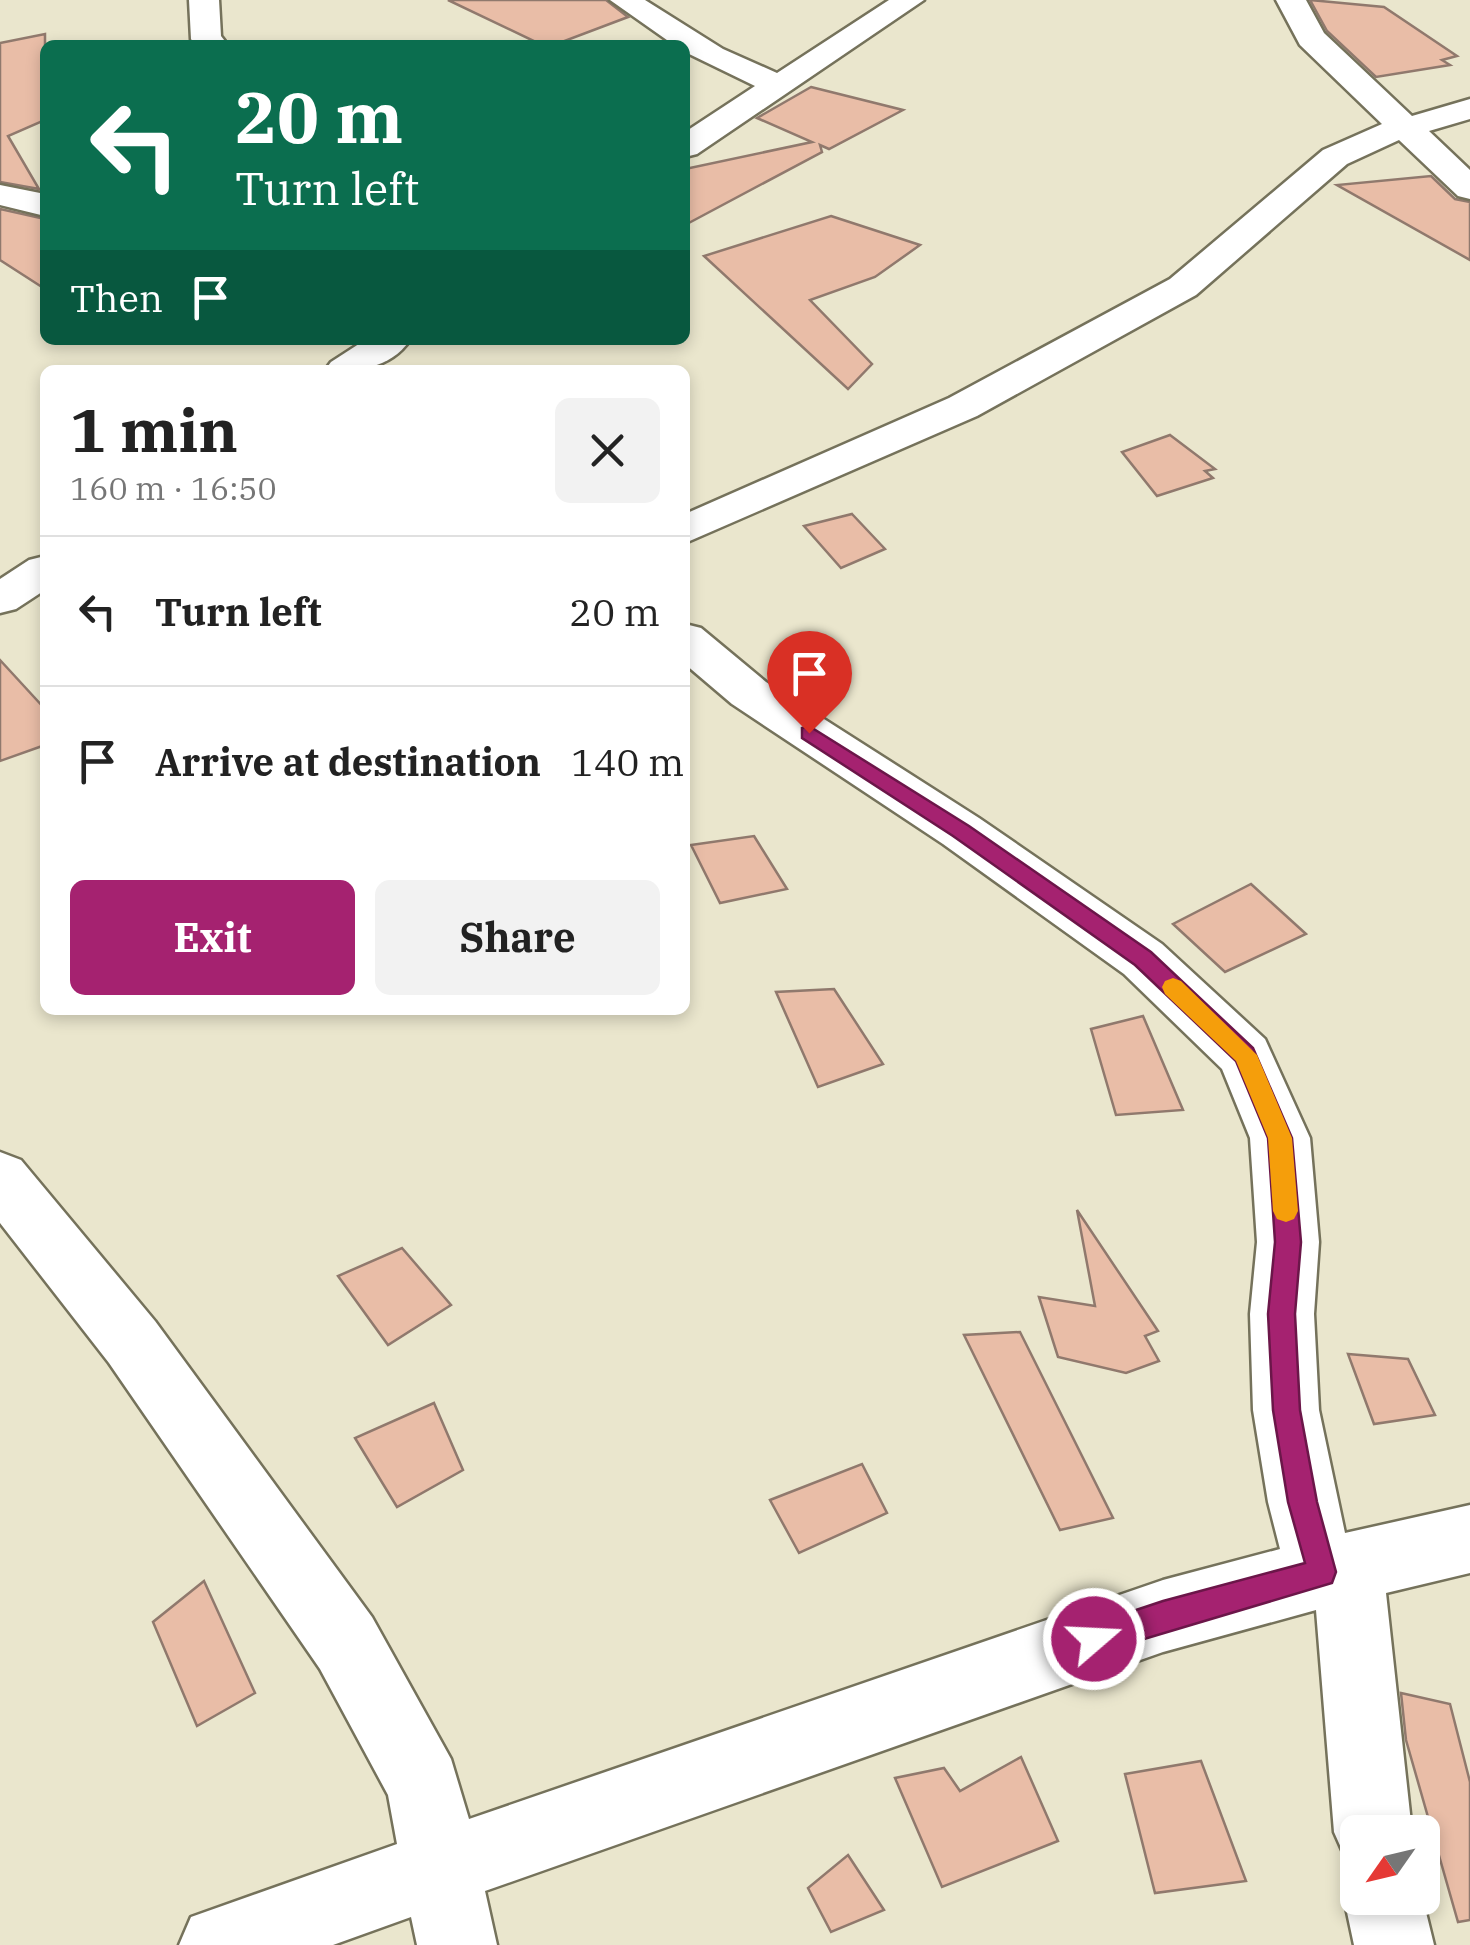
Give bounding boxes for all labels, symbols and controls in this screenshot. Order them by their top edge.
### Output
text: 20 m [235,71,403,162]
icon: left [70,80,200,210]
text: Turn left [235,159,419,217]
icon: arrive [183,270,238,325]
text: Then [70,273,163,322]
text: 1 min [70,390,238,469]
button: close [555,398,660,503]
text: 160 m · 16:50 [70,467,277,509]
icon: left [70,584,125,639]
text: Turn left [155,587,322,636]
text: 20 m [569,587,660,636]
pin [767,631,852,734]
icon: arrive [782,646,837,701]
icon: arrive [70,734,125,789]
text: Arrive at destination [155,737,541,786]
text: 140 m [571,737,684,786]
button: Exit [70,880,355,995]
button: Share [375,880,660,995]
position arrow [1042,1587,1146,1691]
north arrow [1340,1815,1440,1915]
map controls [1340,1815,1440,1915]

